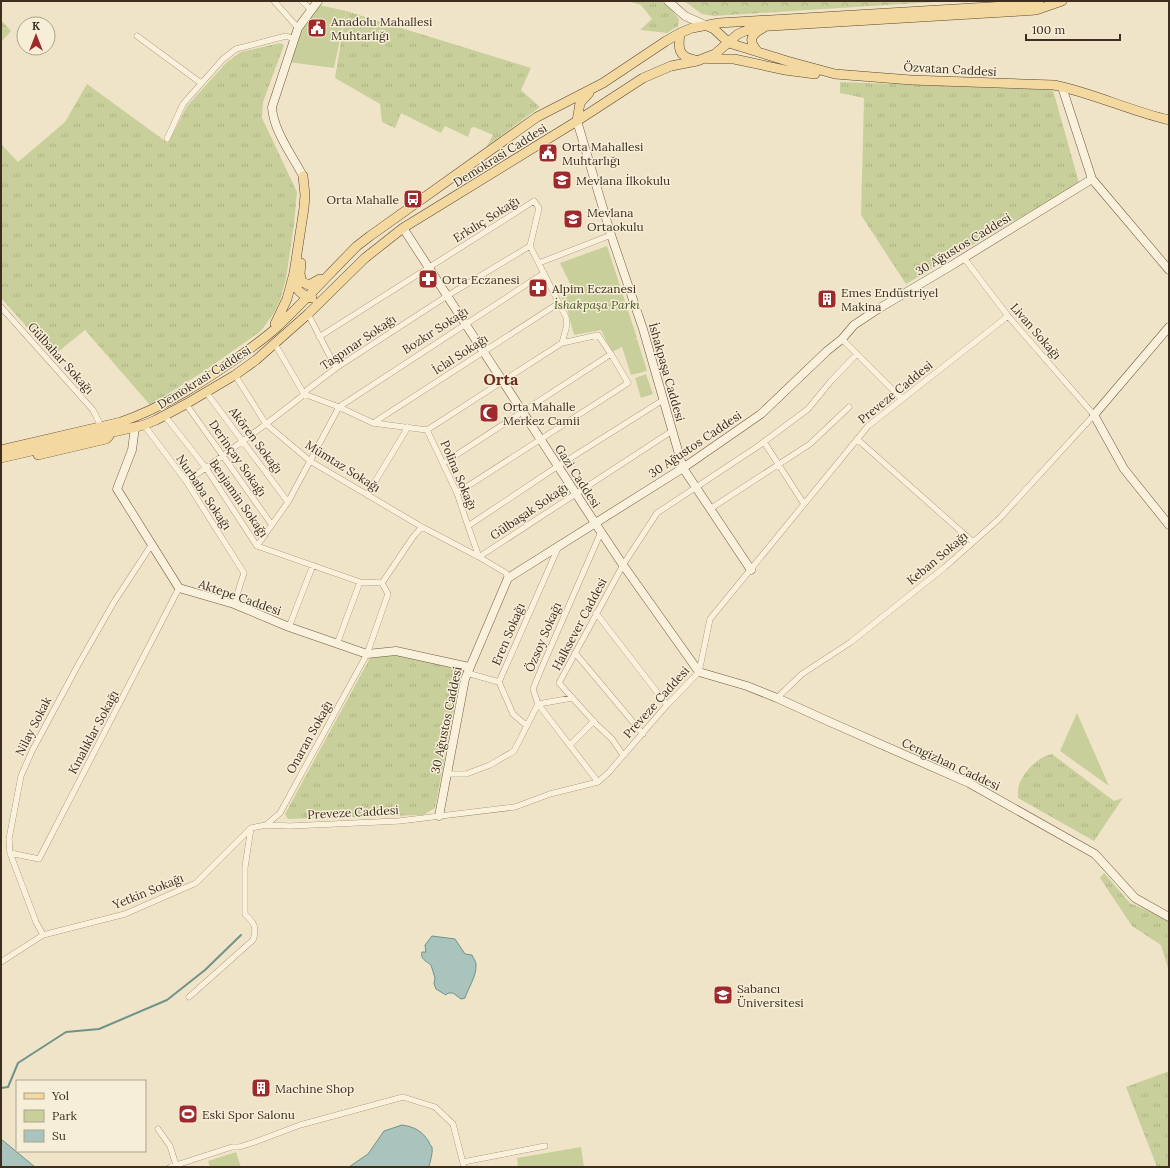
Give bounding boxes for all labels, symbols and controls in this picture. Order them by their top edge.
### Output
place label: Anadolu Mahallesi Muhtarlığı [330,14,432,43]
north arrow [16,16,56,56]
scale bar [1026,16,1120,42]
public building icon: Anadolu Mahallesi Muhtarlığı [306,17,328,39]
text: K [32,19,40,33]
text: 100 m [1032,22,1065,37]
street label: Özvatan Caddesi [903,59,997,79]
street label: Demokrasi Caddesi [450,120,550,190]
place label: Orta Mahallesi Muhtarlığı [562,139,643,168]
public building icon: Orta Mahallesi Muhtarlığı [537,142,559,164]
school or university icon: Mevlana İlkokulu [551,169,573,191]
place label: Mevlana İlkokulu [576,173,670,188]
bus stop icon: Orta Mahalle [402,188,424,210]
place label: Orta Mahalle [327,192,399,207]
street label: Erkılıç Sokağı [450,193,522,245]
place label: Mevlana Ortaokulu [587,205,644,234]
school or university icon: Mevlana Ortaokulu [562,208,584,230]
street label: 30 Ağustos Caddesi [912,210,1014,278]
pharmacy icon: Orta Eczanesi [417,268,439,290]
place label: Orta Eczanesi [442,272,520,287]
pharmacy icon: Alpim Eczanesi [527,277,549,299]
place label: Alpim Eczanesi [551,281,636,296]
place label: Emes Endüstriyel Makina [841,285,938,314]
building icon: Emes Endüstriyel Makina [816,288,838,310]
park label: İshakpaşa Parkı [554,297,640,312]
street label: Livan Sokağı [1007,300,1065,362]
street label: Bozkır Sokağı [399,303,471,357]
street label: Taşpınar Sokağı [317,311,399,373]
street label: Gülbahar Sokağı [25,319,97,397]
street label: İshakpaşa Caddesi [646,321,688,423]
street label: İclal Sokağı [430,331,490,377]
street label: Demokrasi Caddesi [154,342,254,412]
street label: Preveze Caddesi [855,357,935,427]
district label: Orta [484,369,519,389]
place label: Orta Mahalle Merkez Camii [503,399,580,428]
mosque icon: Orta Mahalle Merkez Camii [478,402,500,424]
street label: Akören Sokağı [225,403,286,476]
street label: 30 Ağustos Caddesi [646,407,744,481]
street label: Derinçay Sokağı [206,417,270,499]
street label: Mümtaz Sokağı [303,437,383,495]
street label: Polina Sokağı [438,438,480,512]
street label: Gazi Caddesi [552,442,604,510]
street label: Nurbaba Sokağı [173,451,235,533]
street label: Benjamin Sokağı [207,456,271,540]
street label: Gülbaşak Sokağı [487,479,571,543]
street label: Keban Sokağı [903,528,971,588]
street label: Halksever Caddesi [548,575,610,673]
street label: Aktepe Caddesi [196,576,283,618]
street label: Özsoy Sokağı [522,600,564,674]
street label: Eren Sokağı [488,601,528,667]
street label: Preveze Caddesi [620,663,692,741]
street label: 30 Ağustos Caddesi [427,665,465,775]
street label: Kınalıklar Sokağı [65,688,121,776]
street label: Nilay Sokak [12,693,55,758]
street label: Onaran Sokağı [283,698,335,776]
street label: Cengizhan Caddesi [899,735,1003,793]
street label: Preveze Caddesi [307,802,399,822]
street label: Yetkin Sokağı [109,870,186,912]
place label: Sabancı Üniversitesi [737,981,804,1010]
school or university icon: Sabancı Üniversitesi [712,984,734,1006]
building icon: Machine Shop [250,1077,272,1099]
legend [16,1080,146,1152]
place label: Machine Shop [275,1081,354,1096]
text: Yol [51,1088,69,1103]
sports icon: Eski Spor Salonu [177,1103,199,1125]
place label: Eski Spor Salonu [202,1107,295,1122]
text: Park [52,1108,78,1123]
text: Su [52,1128,66,1143]

